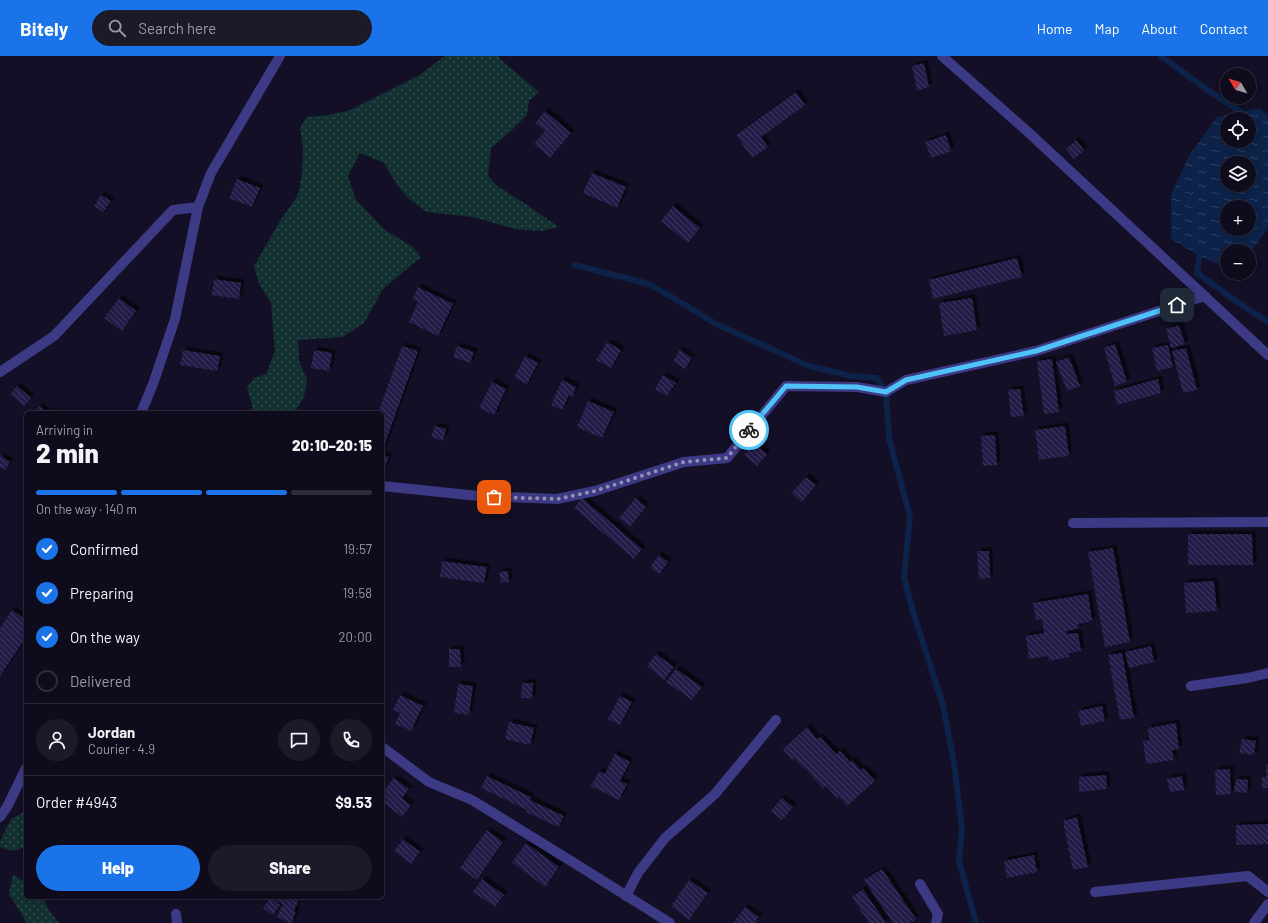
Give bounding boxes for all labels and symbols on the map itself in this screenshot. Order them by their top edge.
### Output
north arrow [1220,68,1256,104]
pin [1160,288,1194,322]
courier [729,410,769,450]
pin [477,480,511,514]

